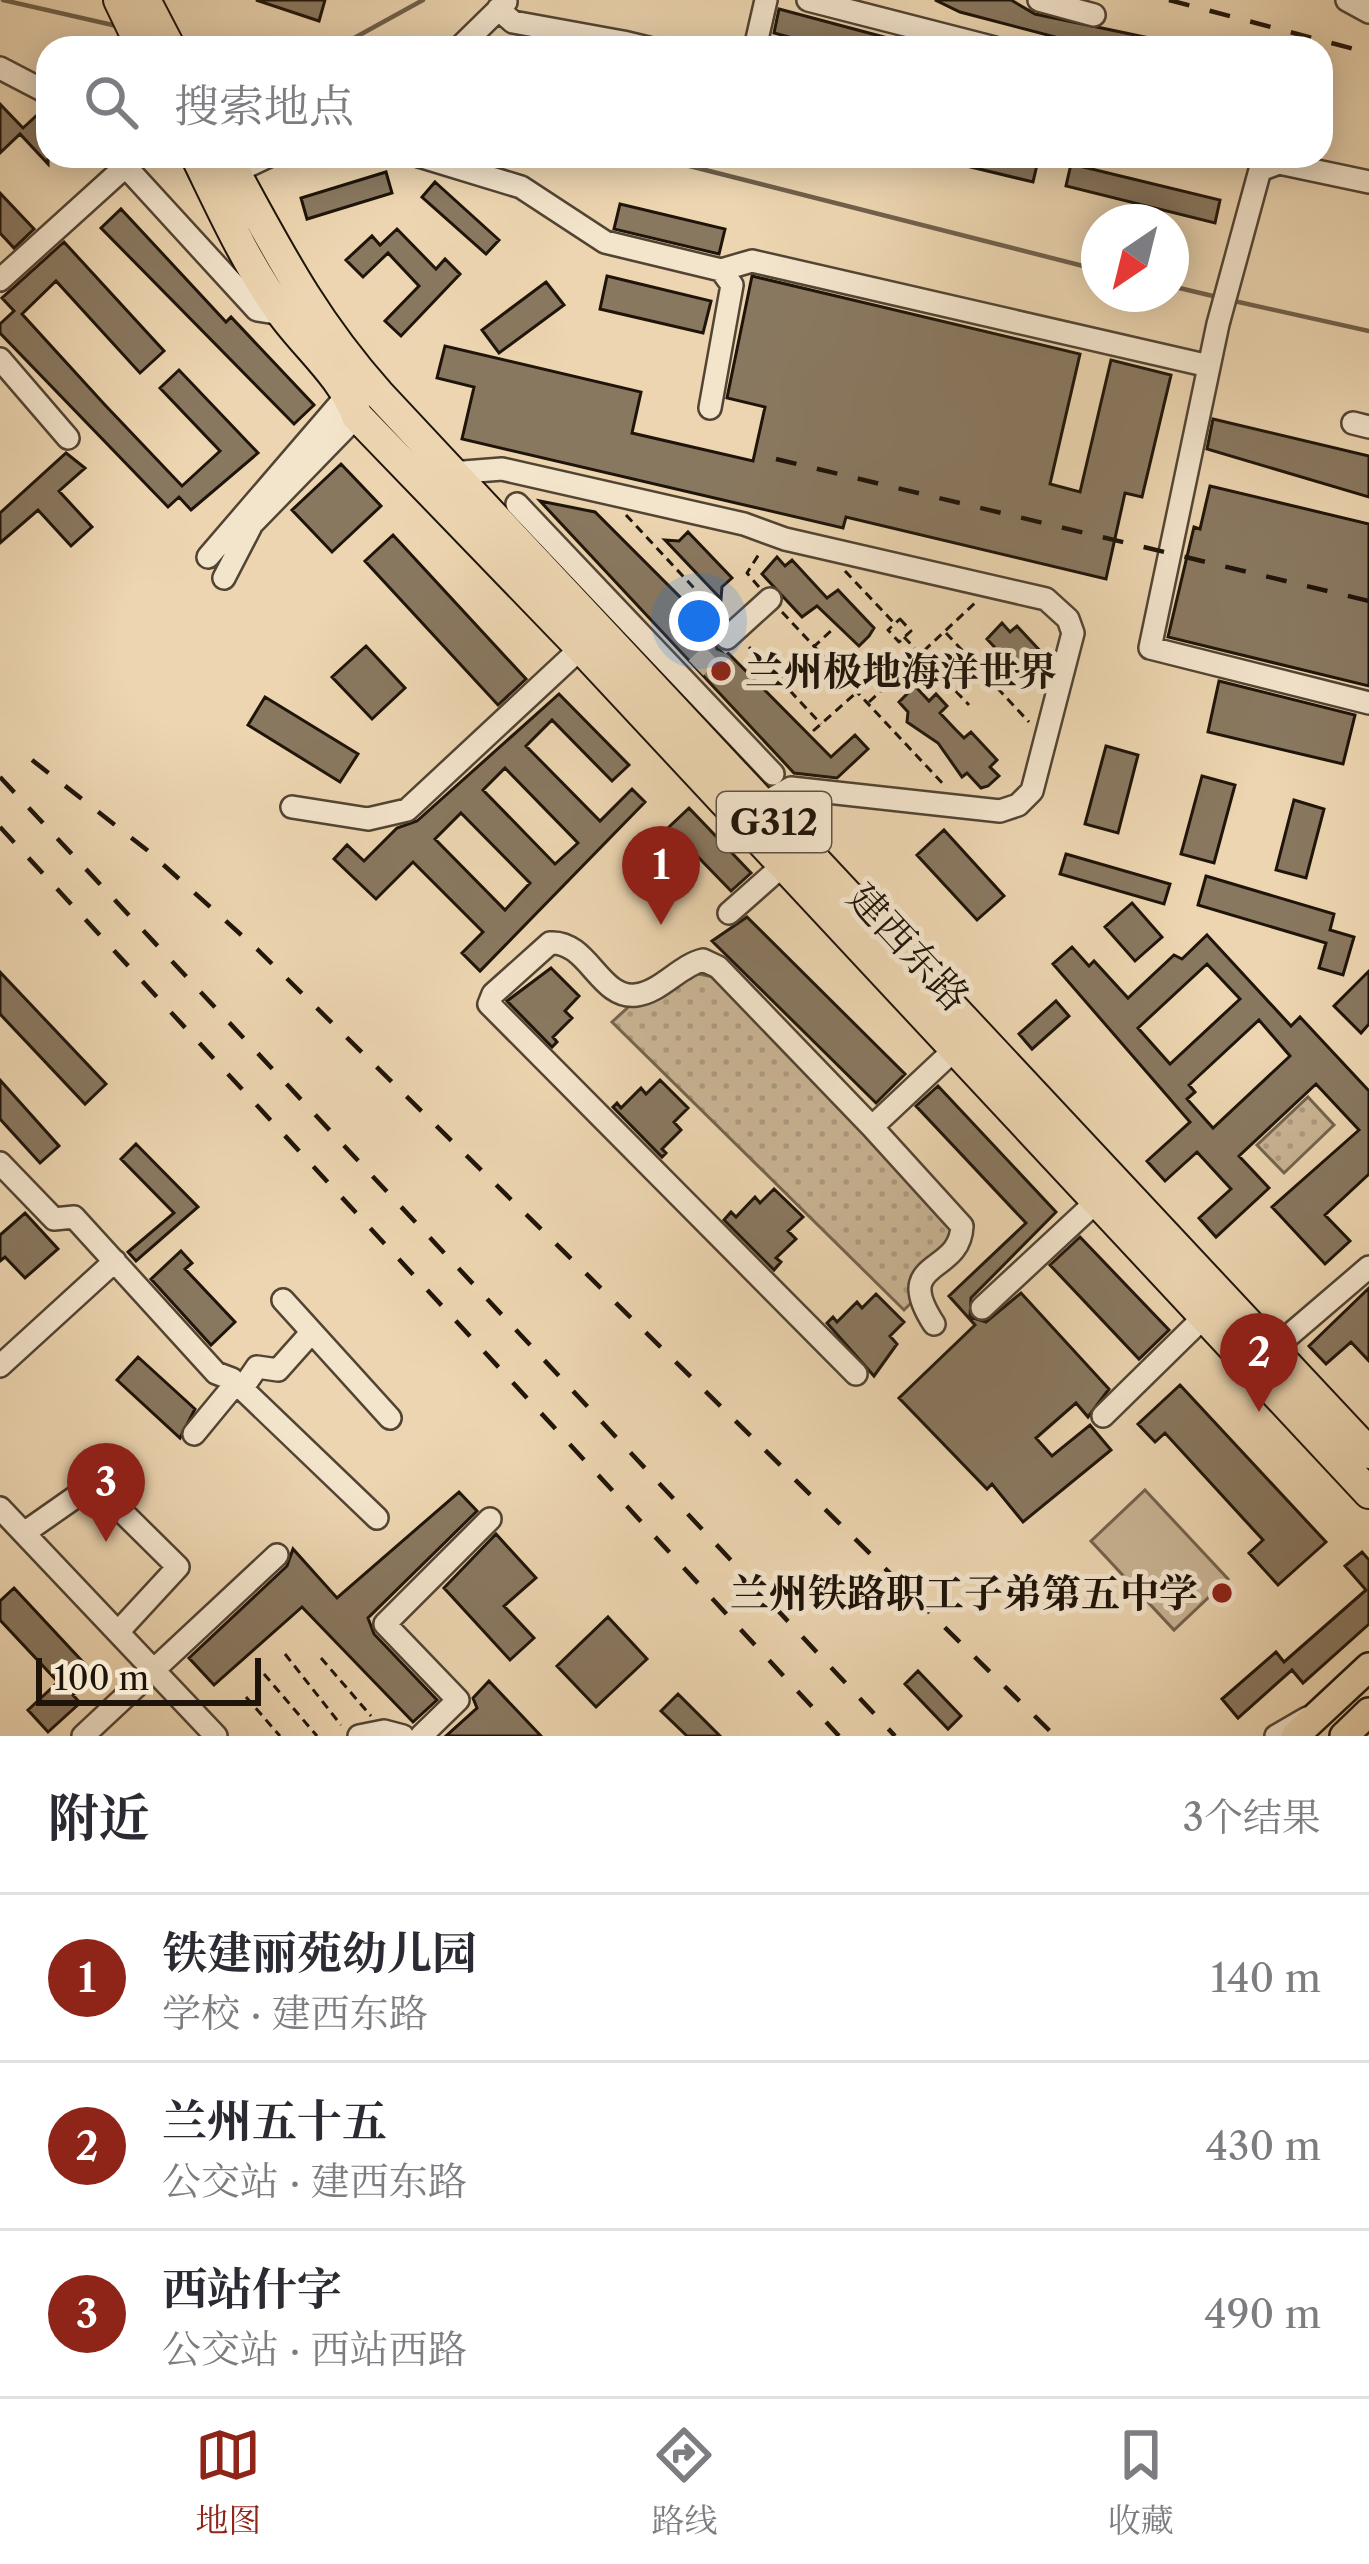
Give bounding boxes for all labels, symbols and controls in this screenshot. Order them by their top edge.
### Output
search box [36,36,1333,168]
icon: search [78,69,144,135]
text: 搜索地点 [174,78,354,134]
north arrow [1081,204,1189,312]
your location [669,591,729,651]
place label: 兰州极地海洋世界 [745,647,1057,695]
marker: 兰州极地海洋世界 [708,658,734,684]
road number: G312 [717,792,831,852]
pin: 1 [622,826,700,925]
street label: 建西东路 [838,874,980,1020]
pin: 2 [1220,1313,1298,1412]
pin: 3 [67,1443,145,1542]
place label: 兰州铁路职工子弟第五中学 [730,1569,1198,1617]
marker: 兰州铁路职工子弟第五中学 [1209,1580,1235,1606]
scale bar [36,1652,261,1705]
text: 100 m [54,1658,149,1699]
text: 附近 [48,1787,150,1849]
text: 3个结果 [1183,1793,1321,1841]
text: 铁建丽苑幼儿园 [162,1925,477,1981]
text: 1 [78,1954,96,2002]
text: 140 m [1211,1954,1321,2002]
text: 学校 · 建西东路 [162,1989,428,2037]
text: 兰州五十五 [162,2093,387,2149]
text: 2 [75,2122,99,2170]
text: 430 m [1206,2122,1321,2170]
text: 公交站 · 建西东路 [162,2157,467,2205]
text: 西站什字 [162,2261,342,2317]
text: 3 [76,2290,98,2338]
text: 490 m [1204,2290,1321,2338]
text: 公交站 · 西站西路 [162,2325,467,2373]
tab: 地图 [195,2422,261,2541]
tab: 路线 [651,2422,717,2541]
tab: 收藏 [1108,2422,1174,2541]

